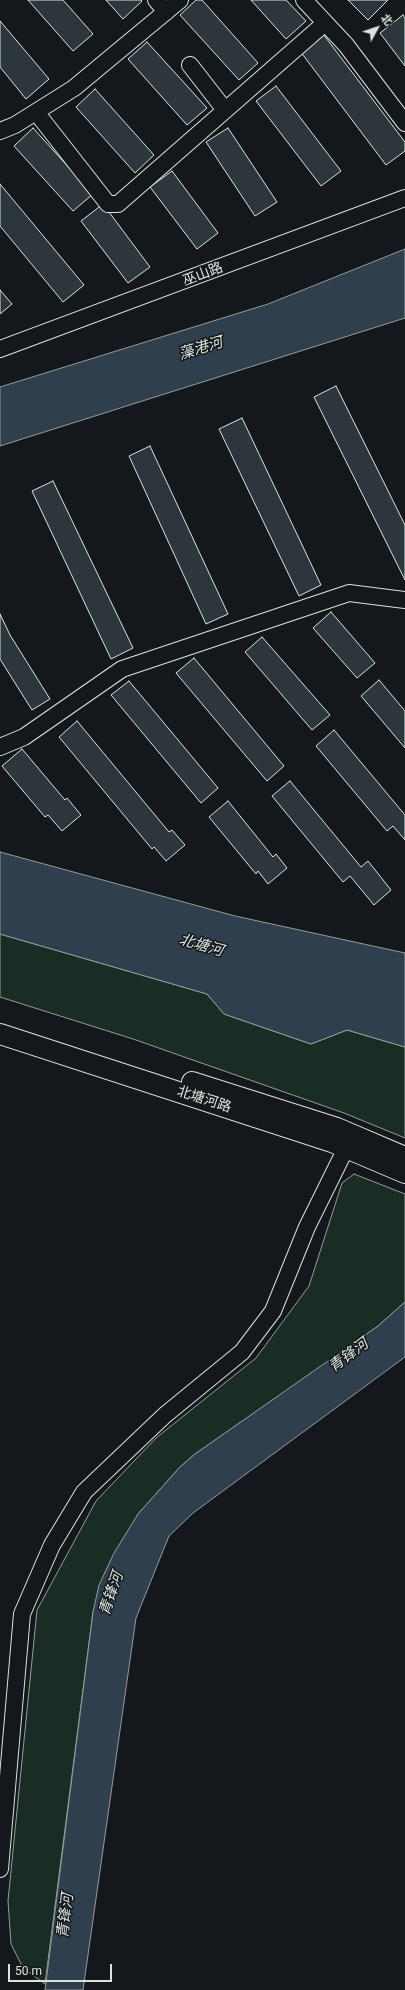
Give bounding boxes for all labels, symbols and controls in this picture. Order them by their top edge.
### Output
north arrow [357,8,397,48]
text: 北 [378,12,395,28]
street label: 巫山路 [180,260,226,290]
water label: 藻港河 [177,334,225,364]
water label: 北塘河 [177,931,225,961]
street label: 北塘河路 [175,1083,233,1117]
water label: 青锋河 [326,1335,372,1377]
water label: 青锋河 [96,1570,128,1618]
water label: 青锋河 [54,1893,78,1939]
scale bar [10,1956,114,1982]
text: 50 m [15,1964,42,1978]

